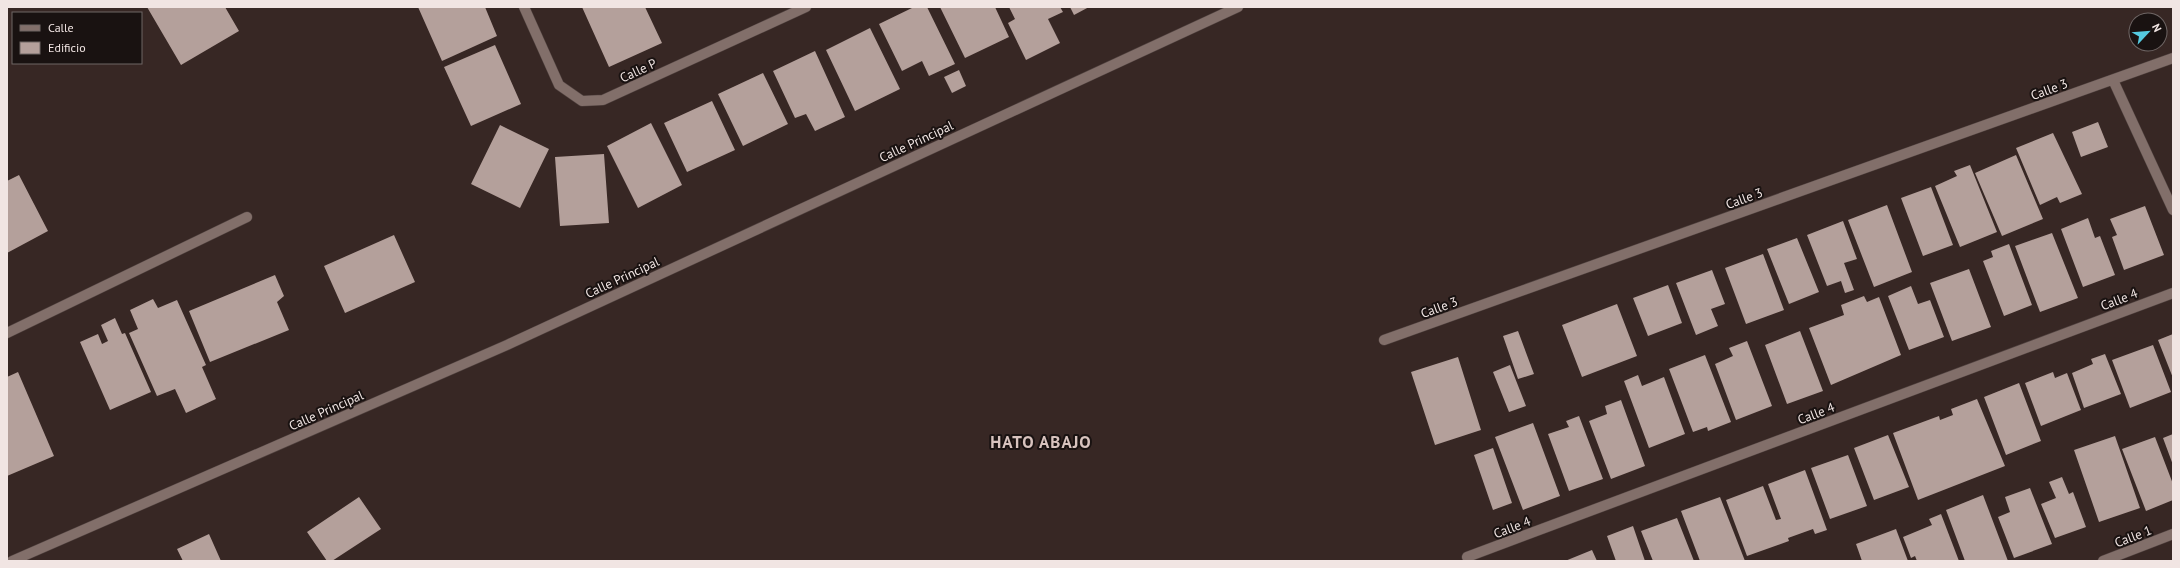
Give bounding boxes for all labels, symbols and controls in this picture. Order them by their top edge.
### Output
legend [12,12,142,64]
north arrow [2128,12,2168,52]
text: Calle [48,20,74,35]
text: N [2149,21,2165,34]
text: Edificio [48,40,86,55]
street label: Calle P [617,55,659,86]
street label: Calle 3 [2028,75,2070,104]
street label: Calle Principal [876,117,956,166]
street label: Calle 3 [1723,184,1765,213]
street label: Calle Principal [582,253,662,302]
street label: Calle 4 [2098,285,2140,314]
street label: Calle 3 [1418,293,1460,322]
street label: Calle Principal [286,386,366,434]
street label: Calle 4 [1795,399,1837,428]
district label: HATO ABAJO [990,431,1092,453]
street label: Calle 4 [1491,513,1533,542]
street label: Calle 1 [2112,522,2154,551]

